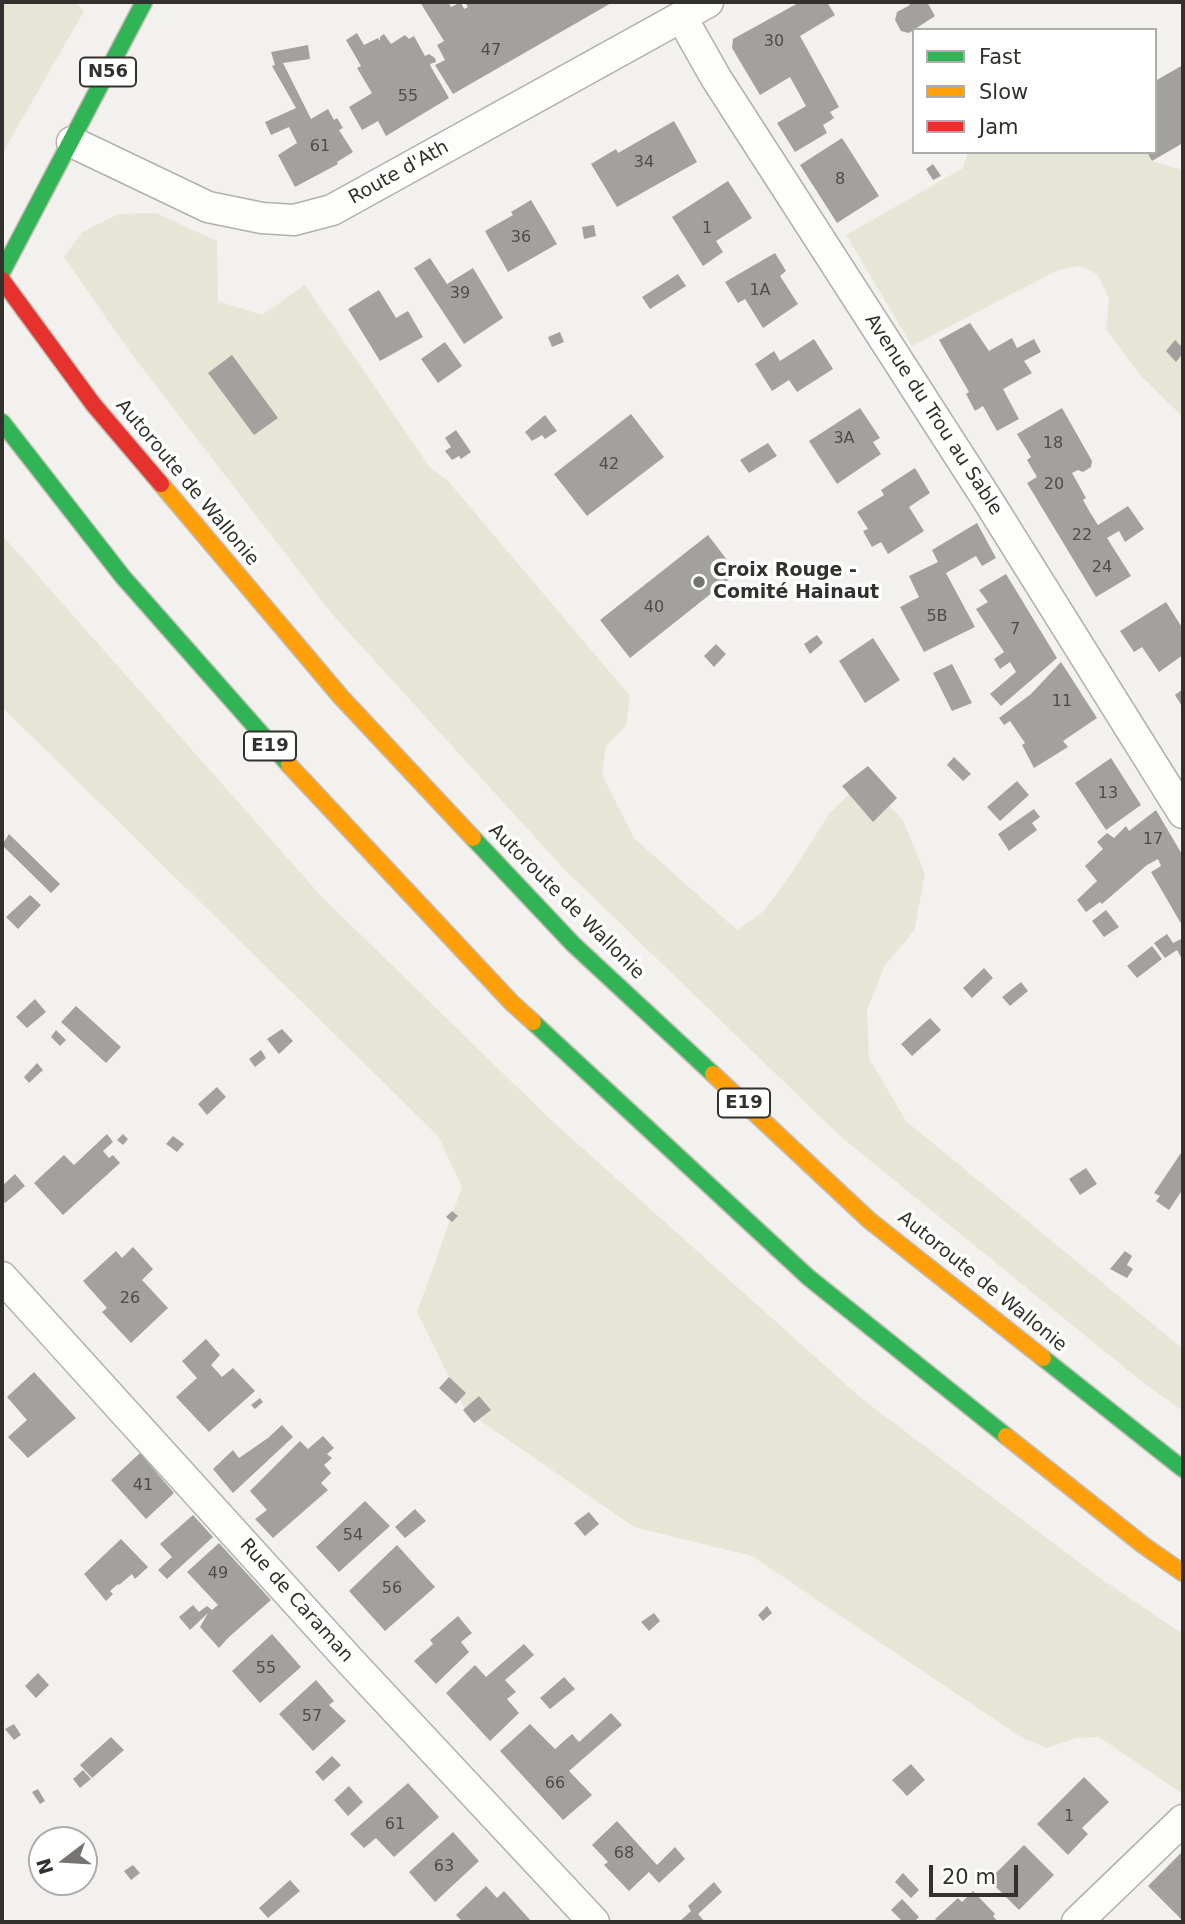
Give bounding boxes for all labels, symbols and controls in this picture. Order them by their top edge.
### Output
legend [912,28,1157,154]
house number: 30 [764,32,784,52]
house number: 47 [481,41,501,61]
text: Fast [979,45,1021,69]
road number: N56 [80,58,136,86]
text: Slow [979,80,1028,104]
house number: 55 [398,87,418,107]
text: Jam [979,115,1019,139]
street label: Route d'Ath [345,136,453,210]
house number: 61 [310,137,330,157]
house number: 34 [634,153,654,173]
house number: 8 [835,170,845,190]
house number: 1 [702,219,712,239]
house number: 36 [511,228,531,248]
house number: 1A [749,281,771,301]
house number: 39 [450,284,470,304]
street label: Avenue du Trou au Sable [859,310,1007,520]
street label: Autoroute de Wallonie [111,395,263,571]
house number: 3A [833,429,855,449]
house number: 18 [1043,434,1063,454]
house number: 42 [599,455,619,475]
house number: 20 [1044,475,1064,495]
house number: 22 [1072,526,1092,546]
house number: 24 [1092,558,1112,578]
place label: Croix Rouge - Comité Hainaut [713,560,879,604]
marker: Croix Rouge - Comité Hainaut [691,574,707,590]
house number: 40 [644,598,664,618]
house number: 5B [926,607,948,627]
house number: 7 [1010,620,1020,640]
house number: 11 [1052,692,1072,712]
road number: E19 [244,732,296,760]
house number: 13 [1098,784,1118,804]
street label: Autoroute de Wallonie [483,819,649,985]
house number: 17 [1143,830,1163,850]
road number: E19 [718,1088,770,1118]
street label: Autoroute de Wallonie [893,1207,1071,1357]
house number: 26 [120,1289,140,1309]
house number: 41 [133,1476,153,1496]
house number: 54 [343,1526,363,1546]
street label: Rue de Caraman [235,1534,357,1668]
house number: 49 [208,1564,228,1584]
house number: 56 [382,1579,402,1599]
house number: 55 [256,1659,276,1679]
house number: 57 [302,1707,322,1727]
house number: 66 [545,1774,565,1794]
house number: 1 [1064,1807,1074,1827]
house number: 61 [385,1815,405,1835]
north arrow [28,1826,98,1896]
house number: 68 [614,1844,634,1864]
scale bar [933,1850,1022,1894]
text: N [32,1856,58,1877]
house number: 63 [434,1857,454,1877]
text: 20 m [942,1865,996,1889]

